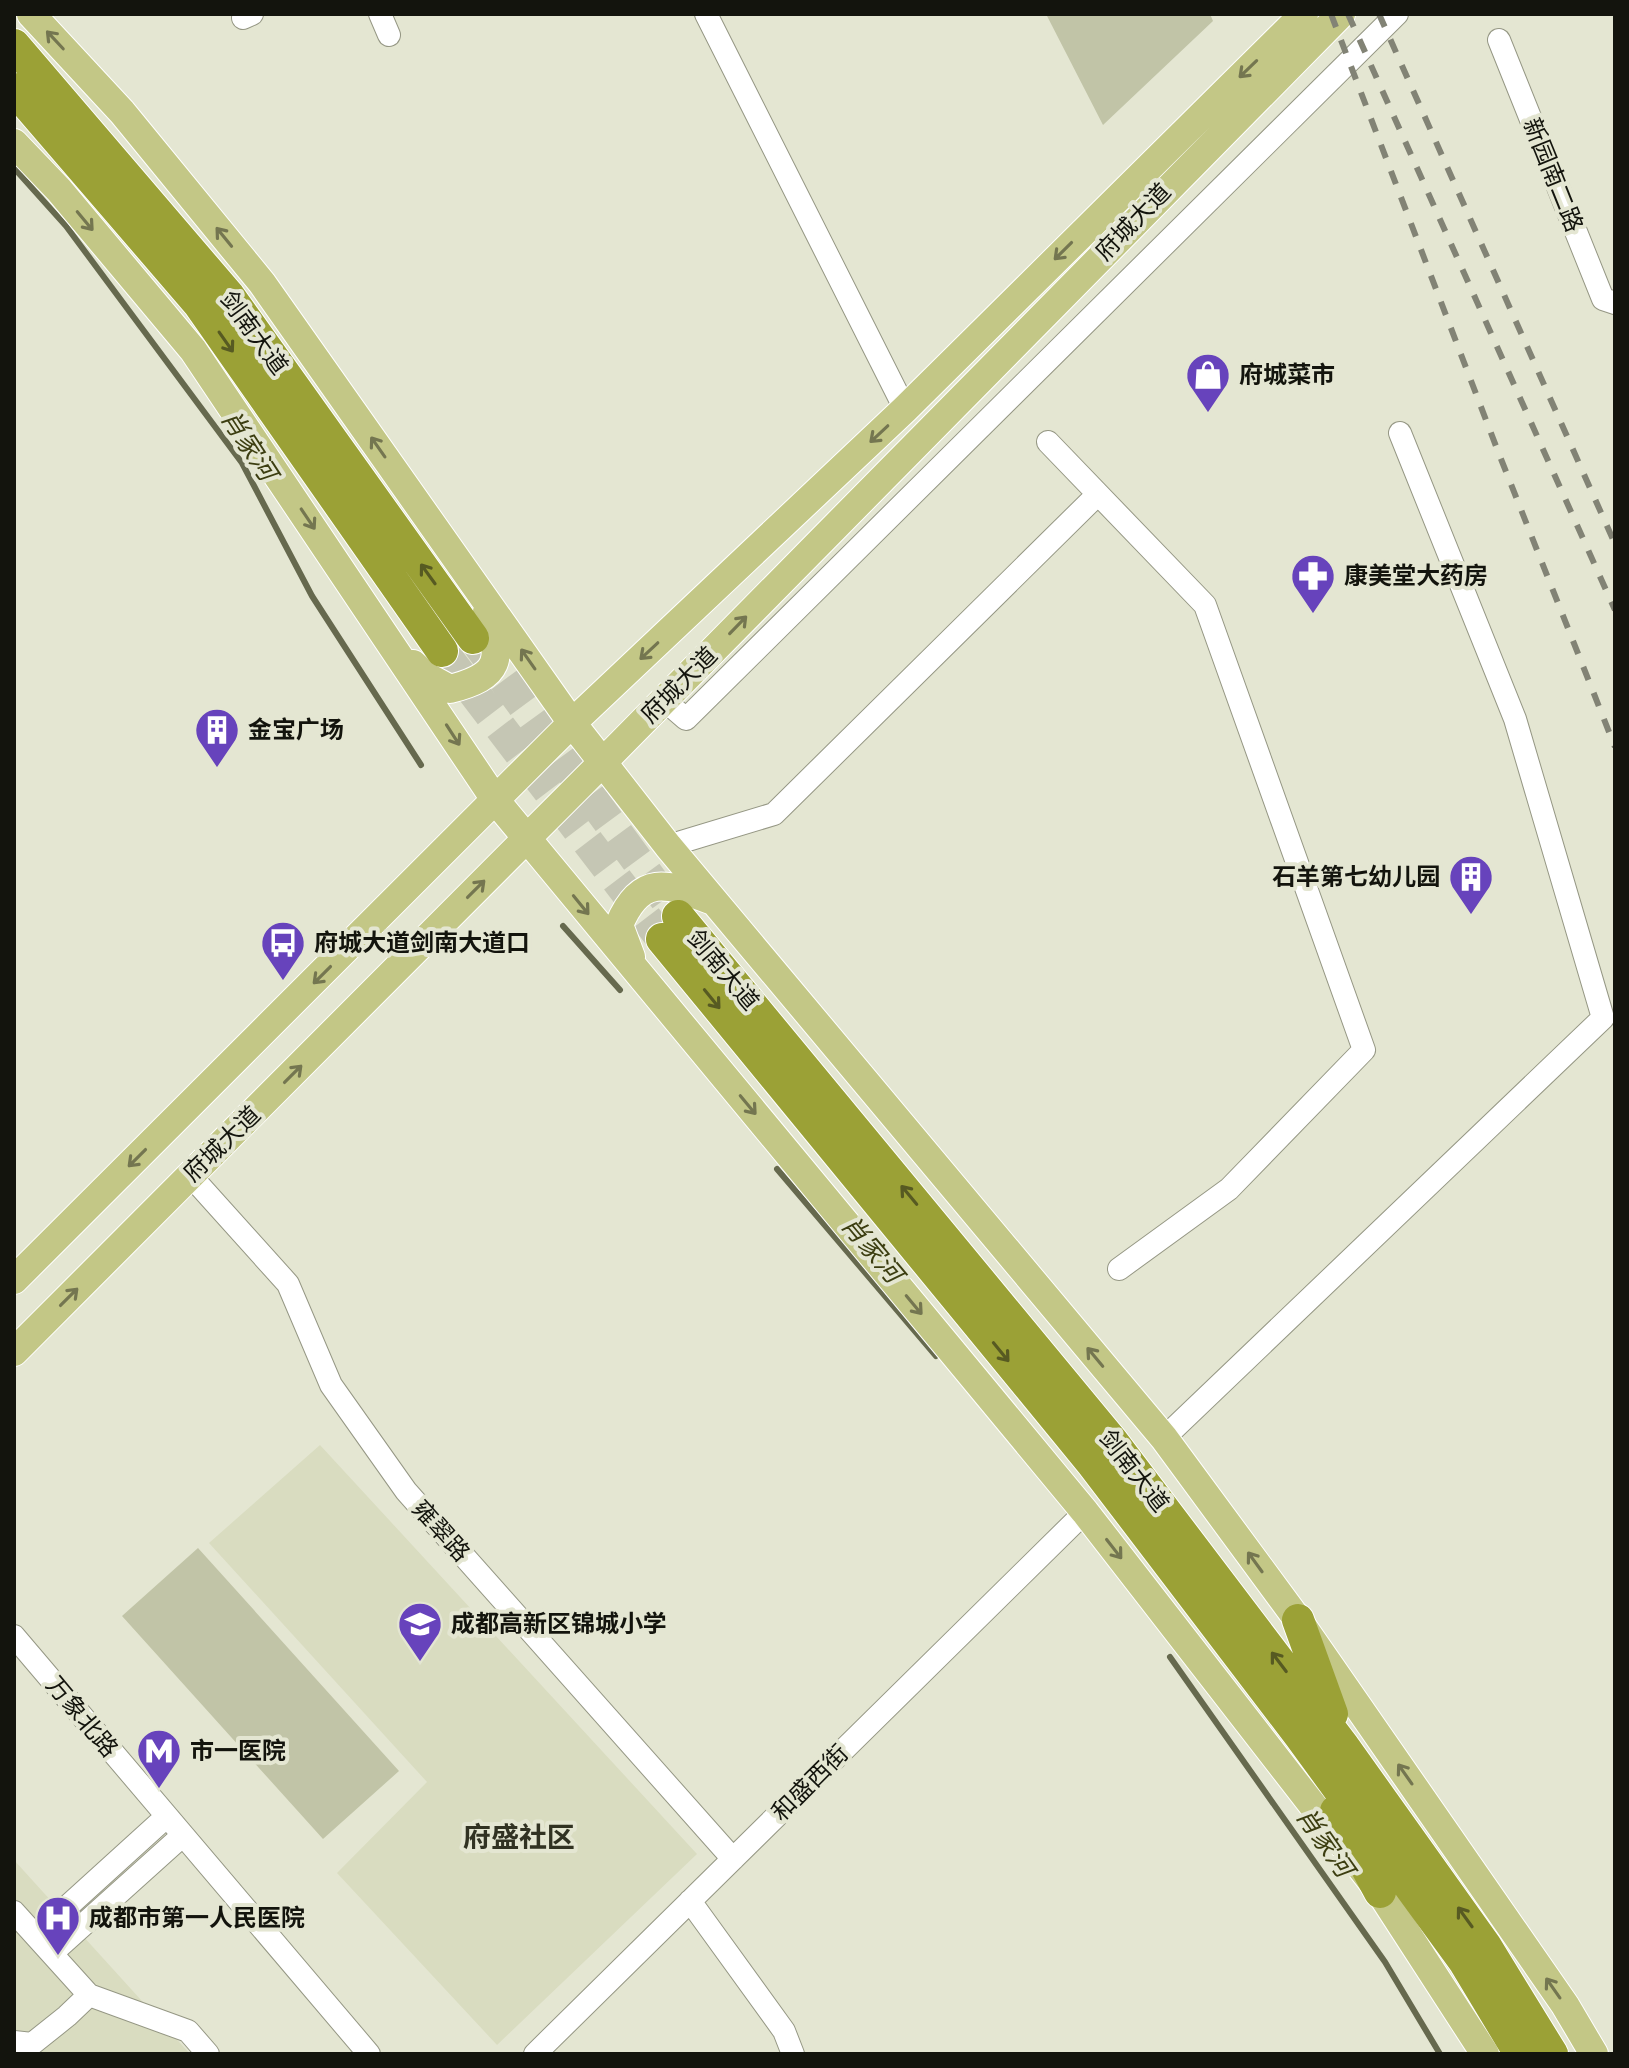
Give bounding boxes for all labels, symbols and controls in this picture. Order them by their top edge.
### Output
one-way arrow [45,30,64,50]
one-way arrow [1238,59,1258,78]
street label: 新园南二路 [1518,114,1588,236]
street label: 府城大道 [1090,178,1176,266]
one-way arrow [76,211,94,231]
one-way arrow [215,227,233,248]
one-way arrow [1054,241,1073,260]
street label: 剑南大道 [214,286,294,380]
one-way arrow [218,331,234,353]
shop icon: 府城菜市 [1184,351,1232,414]
place label: 府城菜市 [1239,361,1335,389]
water label: 肖家河 [215,404,286,490]
one-way arrow [869,425,889,444]
one-way arrow [370,436,386,458]
one-way arrow [300,507,316,529]
pharmacy icon: 康美堂大药房 [1289,552,1337,615]
place label: 康美堂大药房 [1344,562,1488,590]
one-way arrow [420,564,436,586]
one-way arrow [728,616,747,635]
street label: 府城大道 [635,641,723,729]
one-way arrow [640,641,659,660]
one-way arrow [520,648,536,670]
building icon: 金宝广场 [193,706,241,769]
place label: 金宝广场 [248,716,344,744]
one-way arrow [444,723,461,745]
building icon: 石羊第七幼儿园 [1447,853,1495,916]
place label: 石羊第七幼儿园 [1272,863,1440,891]
one-way arrow [466,880,485,899]
one-way arrow [573,894,590,915]
bus stop icon: 府城大道剑南大道口 [259,919,307,982]
street label: 剑南大道 [681,924,765,1016]
place label: 府城大道剑南大道口 [314,929,530,957]
one-way arrow [312,965,332,984]
one-way arrow [703,988,721,1009]
one-way arrow [283,1065,302,1084]
one-way arrow [739,1094,756,1115]
street label: 府城大道 [178,1101,266,1187]
one-way arrow [128,1148,147,1167]
one-way arrow [900,1185,918,1206]
water label: 肖家河 [835,1209,912,1292]
one-way arrow [59,1288,78,1307]
one-way arrow [905,1294,923,1314]
one-way arrow [992,1341,1010,1362]
one-way arrow [1086,1347,1104,1367]
street label: 剑南大道 [1093,1425,1175,1517]
street label: 雍翠路 [407,1495,475,1567]
one-way arrow [1105,1538,1123,1559]
one-way arrow [1246,1552,1263,1573]
school or university icon: 成都高新区锦城小学 [396,1600,444,1663]
place label: 成都高新区锦城小学 [451,1610,667,1638]
one-way arrow [1271,1652,1288,1673]
street label: 万象北路 [40,1671,124,1763]
metro station icon: 市一医院 [135,1727,183,1790]
place label: 市一医院 [190,1737,286,1765]
street label: 和盛西街 [766,1739,854,1827]
one-way arrow [1397,1764,1413,1786]
water label: 肖家河 [1290,1801,1363,1887]
district label: 府盛社区 [463,1821,575,1854]
hospital icon: 成都市第一人民医院 [34,1894,82,1957]
place label: 成都市第一人民医院 [89,1904,305,1932]
one-way arrow [1457,1907,1474,1928]
one-way arrow [1545,1977,1561,2000]

